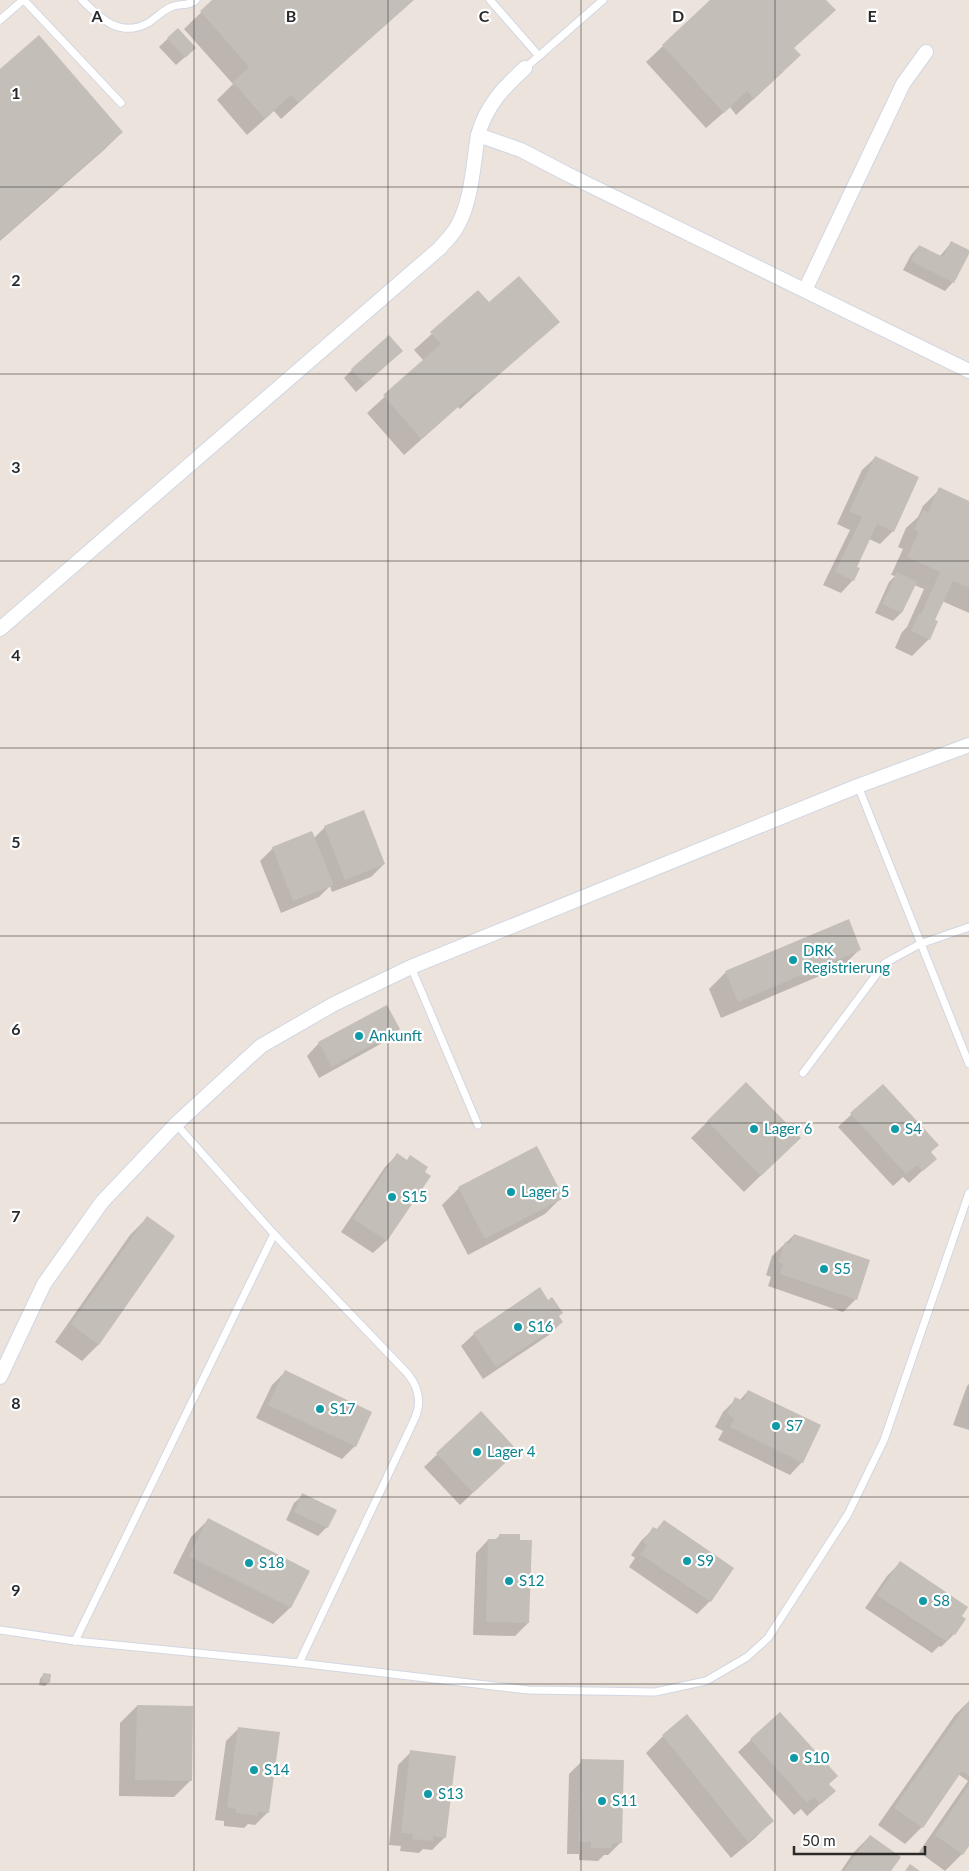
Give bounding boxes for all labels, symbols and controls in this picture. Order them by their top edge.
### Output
text: A [90,6,103,25]
text: B [286,6,296,25]
text: C [479,6,490,25]
text: D [672,6,684,25]
text: E [867,6,877,25]
text: 1 [11,83,21,102]
text: 2 [11,270,21,289]
text: 3 [11,457,21,476]
text: 4 [11,645,21,664]
text: 5 [11,832,21,851]
place label: DRK Registrierung [803,941,890,976]
marker: DRK Registrierung [787,954,799,966]
text: 6 [11,1019,21,1038]
place label: Ankunft [369,1026,423,1044]
marker: Ankunft [353,1030,365,1042]
place label: Lager 6 [764,1119,813,1137]
place label: S4 [905,1119,922,1137]
marker: Lager 6 [748,1123,760,1135]
marker: S4 [889,1123,901,1135]
place label: Lager 5 [521,1182,569,1200]
marker: Lager 5 [505,1186,517,1198]
place label: S15 [402,1187,428,1205]
marker: S15 [386,1191,398,1203]
text: 7 [11,1206,21,1225]
place label: S5 [834,1259,851,1277]
marker: S5 [818,1263,830,1275]
place label: S16 [528,1317,554,1335]
marker: S16 [512,1321,524,1333]
text: 8 [11,1393,21,1412]
place label: S17 [330,1399,356,1417]
marker: S17 [314,1403,326,1415]
place label: S7 [786,1416,803,1434]
marker: S7 [770,1420,782,1432]
place label: Lager 4 [487,1442,536,1460]
marker: Lager 4 [471,1446,483,1458]
place label: S9 [697,1551,714,1569]
place label: S18 [259,1553,285,1571]
marker: S9 [681,1555,693,1567]
marker: S18 [243,1557,255,1569]
place label: S12 [519,1571,545,1589]
marker: S12 [503,1575,515,1587]
text: 9 [11,1580,21,1599]
place label: S8 [933,1591,950,1609]
marker: S8 [917,1595,929,1607]
place label: S10 [804,1748,830,1766]
marker: S10 [788,1752,800,1764]
place label: S14 [264,1760,290,1778]
marker: S14 [248,1764,260,1776]
place label: S13 [438,1784,464,1802]
marker: S13 [422,1788,434,1800]
place label: S11 [612,1791,638,1809]
marker: S11 [596,1795,608,1807]
scale bar [794,1824,925,1856]
text: 50 m [802,1831,836,1849]

